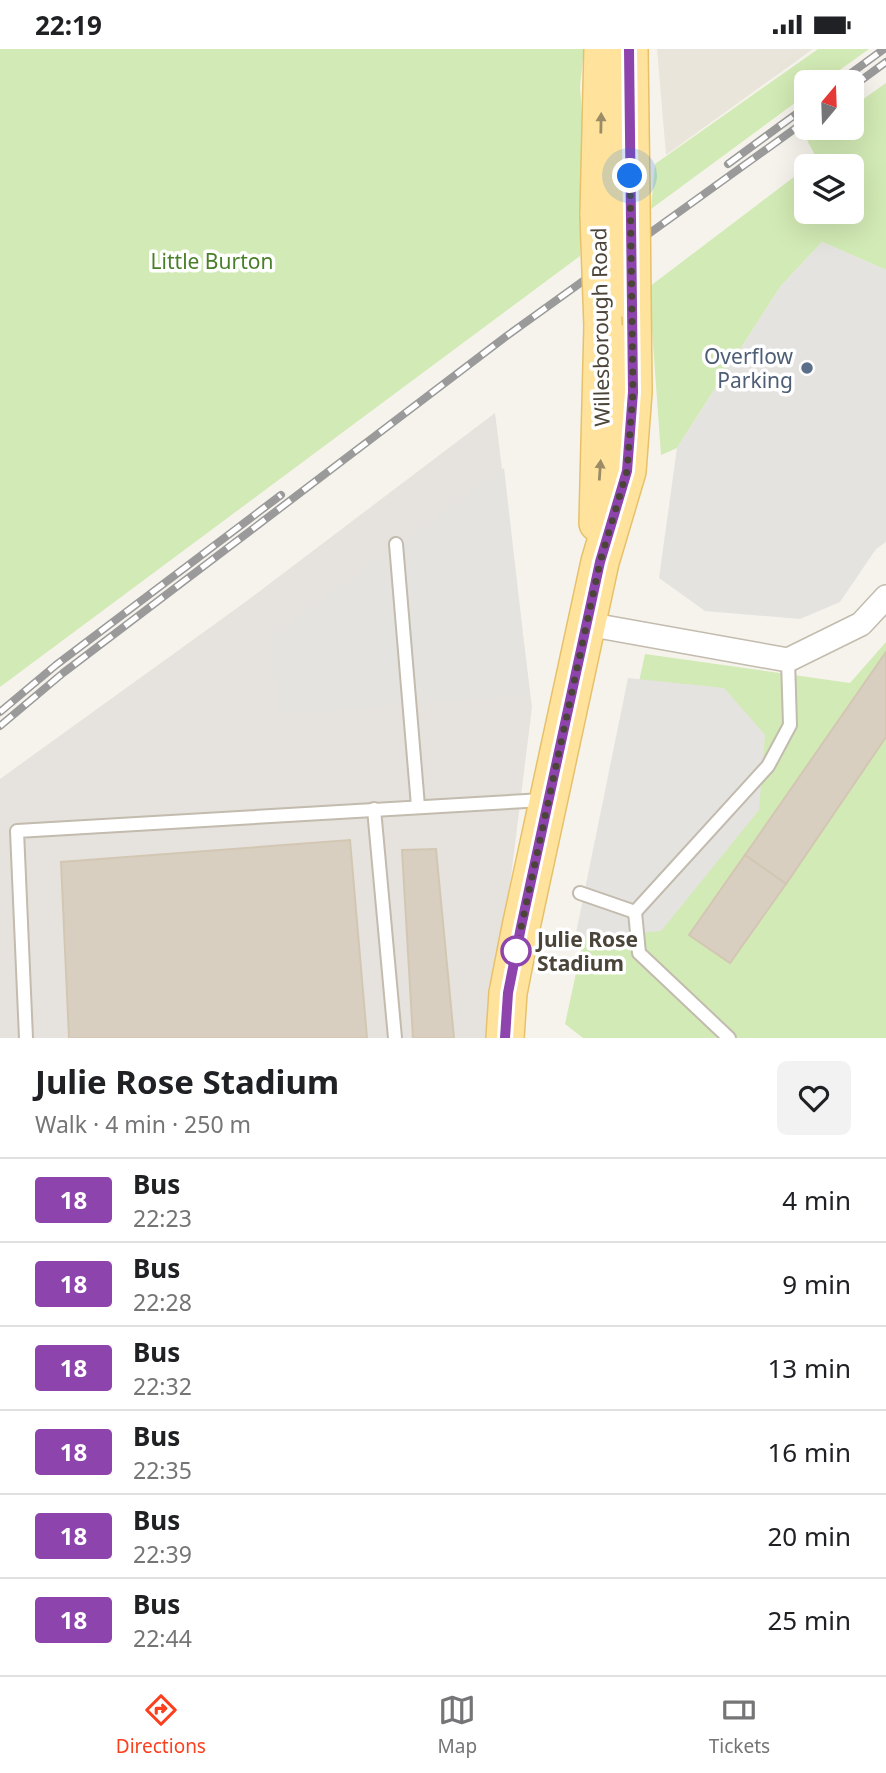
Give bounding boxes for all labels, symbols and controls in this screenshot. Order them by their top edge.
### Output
text: 22:19 [35,7,102,43]
north arrow [794,70,864,140]
map controls [794,70,864,224]
one-way arrow [596,111,607,133]
button: layers [794,154,864,224]
your location [612,158,647,193]
street label: Willesborough Road [584,227,616,427]
park label: Little Burton [151,247,273,275]
place label: Overflow Parking [704,342,793,394]
marker: Overflow Parking [799,360,815,376]
one-way arrow [594,459,605,481]
place label: Julie Rose Stadium [535,925,638,977]
marker: Julie Rose Stadium [501,936,531,966]
text: Julie Rose Stadium [35,1059,339,1104]
button: heart [777,1061,851,1135]
text: Walk · 4 min · 250 m [35,1108,251,1140]
text: Bus [133,1166,180,1202]
text: 4 min [782,1182,851,1218]
text: 18 [60,1183,87,1216]
text: 22:23 [133,1202,192,1234]
text: Bus [133,1250,180,1286]
text: 9 min [782,1266,851,1302]
text: 18 [60,1267,87,1300]
text: 22:28 [133,1286,192,1318]
text: Bus [133,1334,180,1370]
text: 13 min [767,1350,851,1386]
text: 18 [60,1351,87,1384]
text: 22:32 [133,1370,192,1402]
text: Bus [133,1418,180,1454]
text: 16 min [767,1434,851,1470]
text: 18 [60,1435,87,1468]
text: 22:35 [133,1454,192,1486]
text: Bus [133,1502,180,1538]
text: 20 min [767,1518,851,1554]
text: 18 [60,1519,87,1552]
text: 22:39 [133,1538,192,1570]
text: Bus [133,1586,180,1622]
text: 25 min [767,1602,851,1638]
text: 18 [60,1603,87,1636]
text: 22:44 [133,1622,192,1654]
tab: Directions [116,1691,206,1759]
tab: Map [438,1691,477,1759]
tab: Tickets [709,1691,770,1759]

